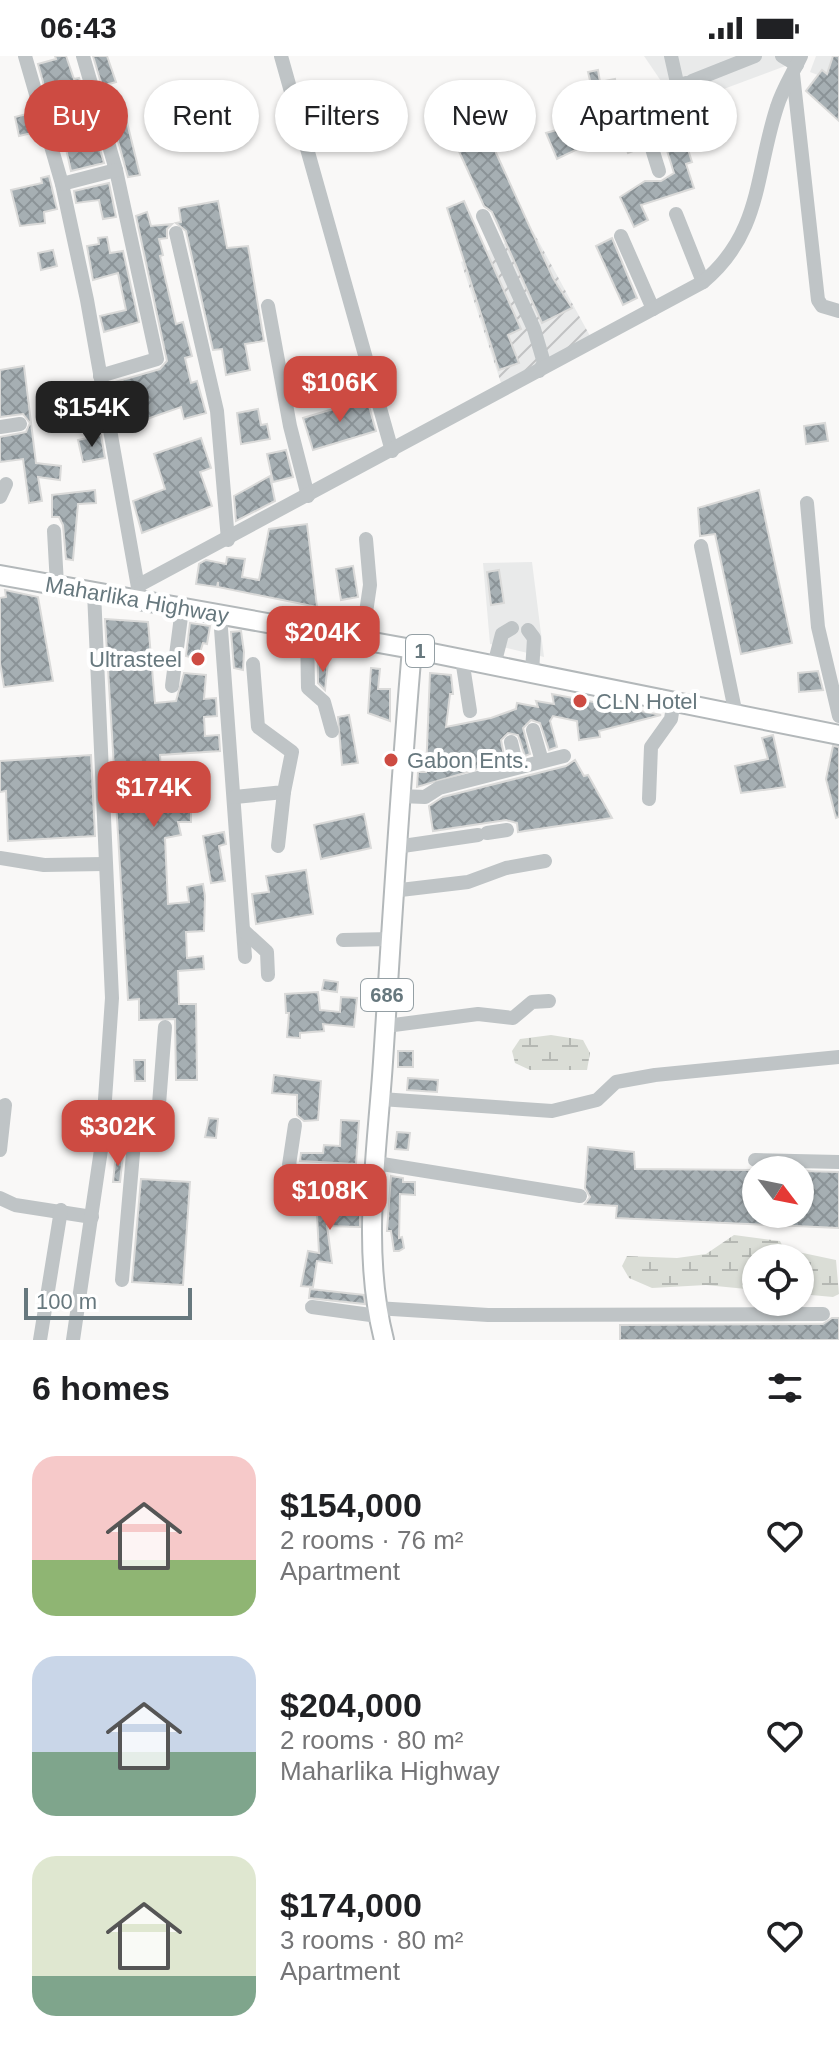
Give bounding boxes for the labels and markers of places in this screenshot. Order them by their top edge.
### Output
pin: $106K [284,356,396,424]
pin: $154K [36,381,148,449]
pin: $204K [267,606,379,674]
place label: Ultrasteel [89,647,182,672]
marker: Ultrasteel [189,650,207,668]
place label: CLN Hotel [596,689,697,714]
marker: CLN Hotel [571,692,589,710]
place label: Gabon Ents. [407,748,529,773]
marker: Gabon Ents. [382,751,400,769]
pin: $174K [98,761,210,829]
pin: $302K [62,1100,174,1168]
pin: $108K [274,1164,386,1232]

